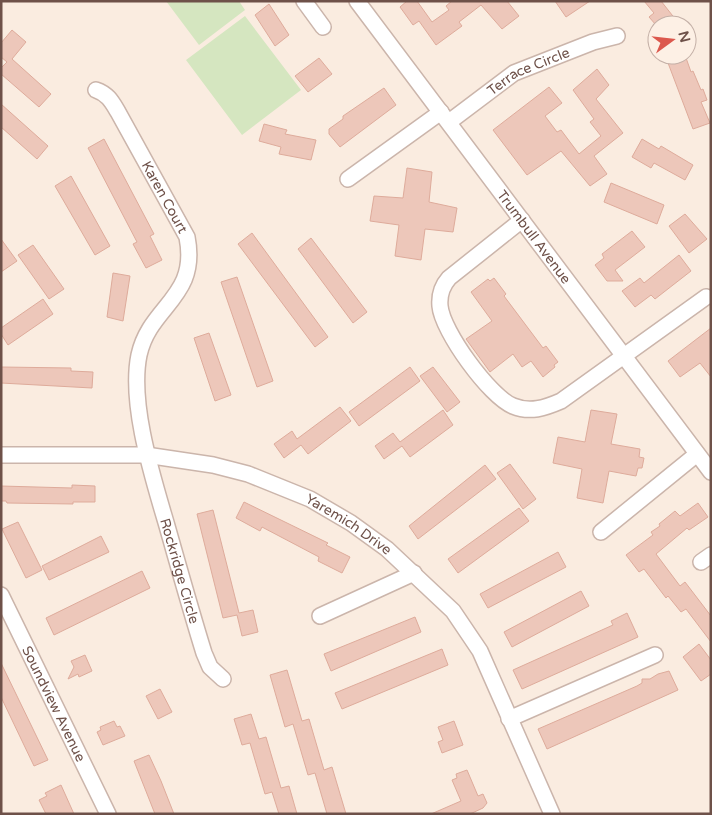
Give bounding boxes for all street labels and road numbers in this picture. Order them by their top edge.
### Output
street label: Terrace Circle [484,44,572,99]
street label: Karen Court [138,158,192,237]
street label: Trumbull Avenue [493,187,575,287]
street label: Yaremich Drive [303,490,395,558]
street label: Rockridge Circle [156,516,203,626]
street label: Soundview Avenue [18,643,89,765]

